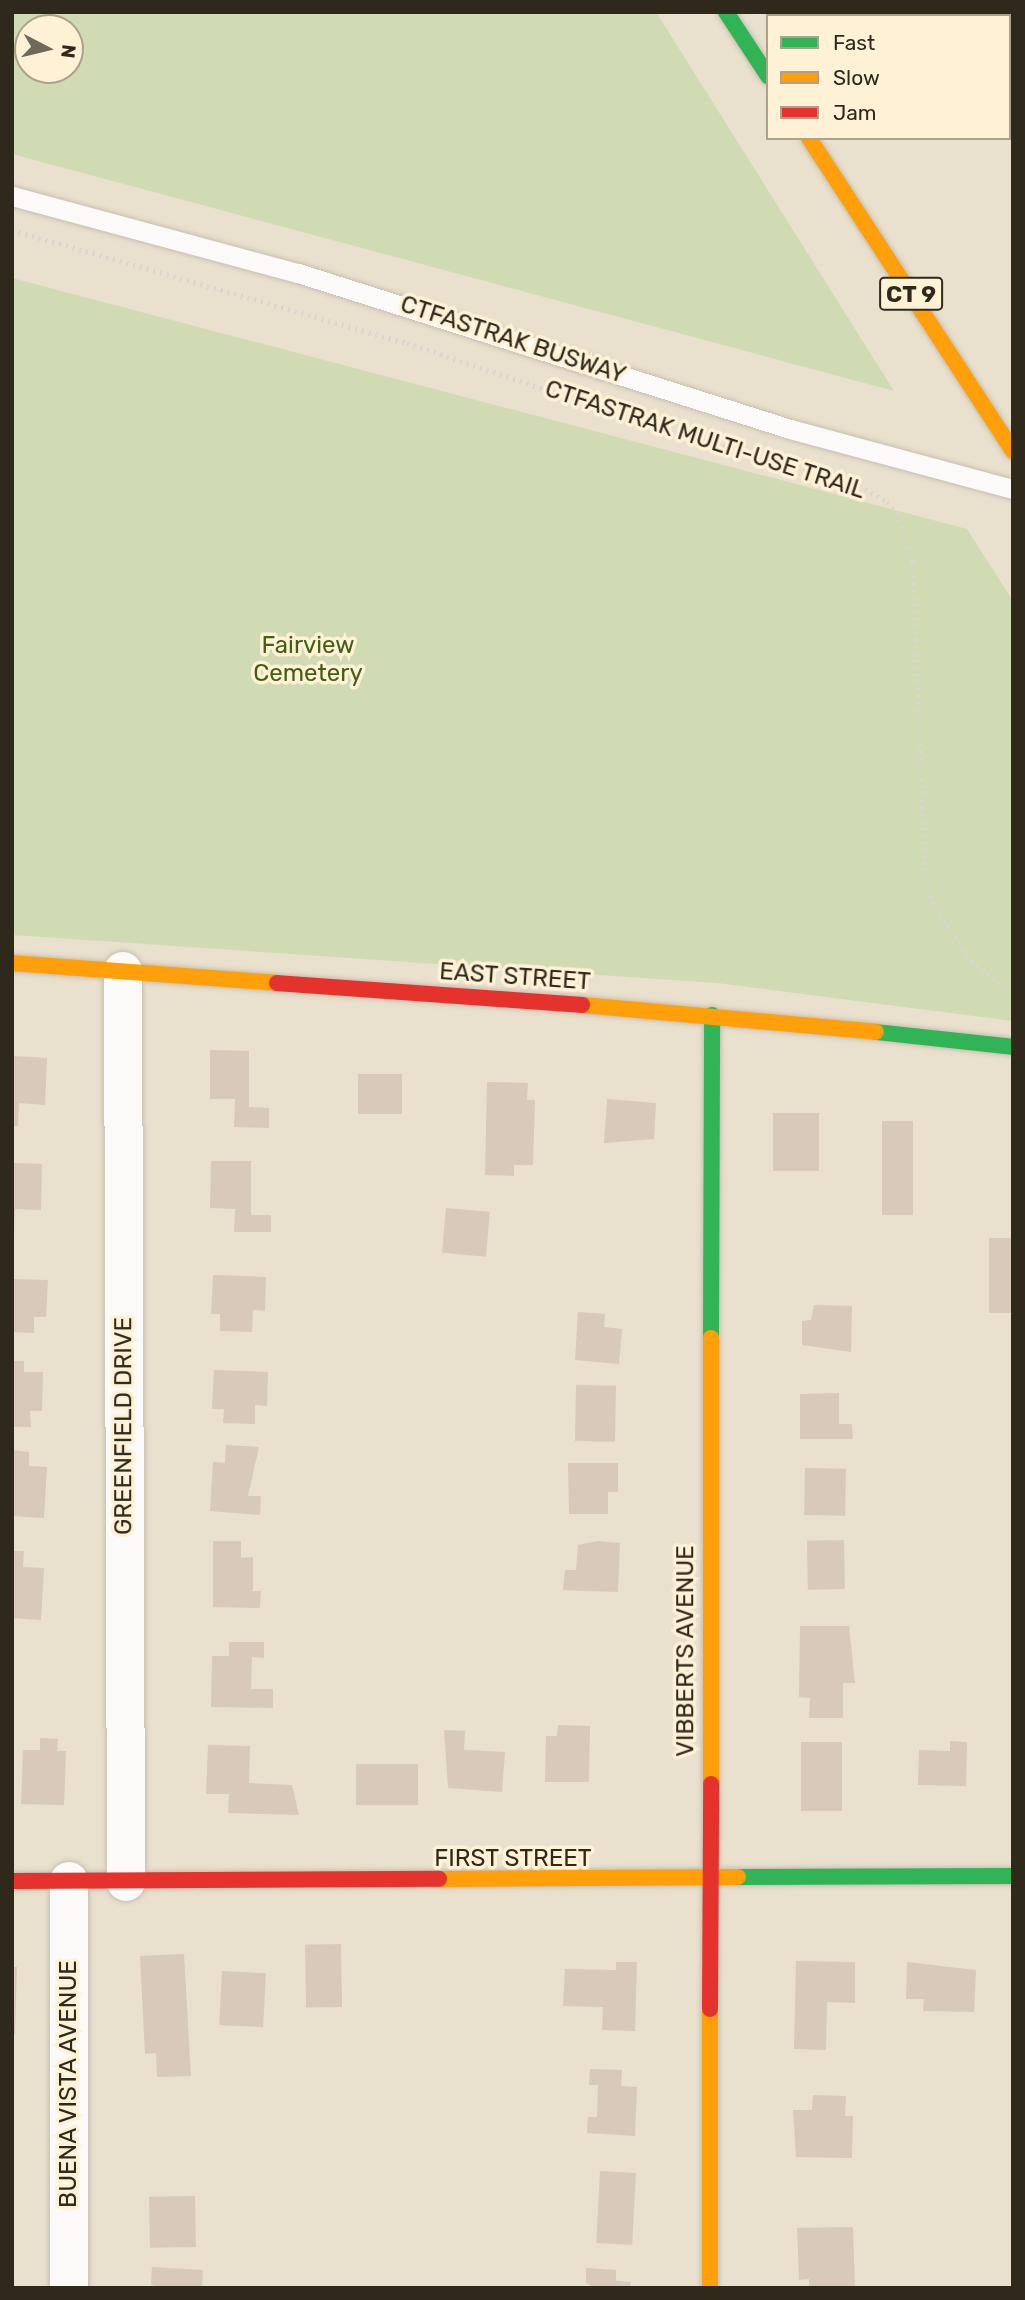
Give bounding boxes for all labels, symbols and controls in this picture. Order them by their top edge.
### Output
north arrow [14,14,84,84]
legend [766,14,1011,140]
text: Fast [833,30,875,55]
text: N [56,43,81,60]
text: Slow [833,65,880,90]
text: Jam [833,100,877,125]
road number: CT 9 [878,274,944,314]
street label: CTFASTRAK BUSWAY [397,290,629,390]
street label: CTFASTRAK MULTI-USE TRAIL [541,374,869,506]
park label: Fairview Cemetery [253,632,363,688]
street label: EAST STREET [438,957,592,997]
street label: GREENFIELD DRIVE [110,1317,138,1535]
street label: VIBBERTS AVENUE [672,1545,700,1757]
street label: FIRST STREET [434,1845,592,1873]
street label: BUENA VISTA AVENUE [55,1959,83,2209]

